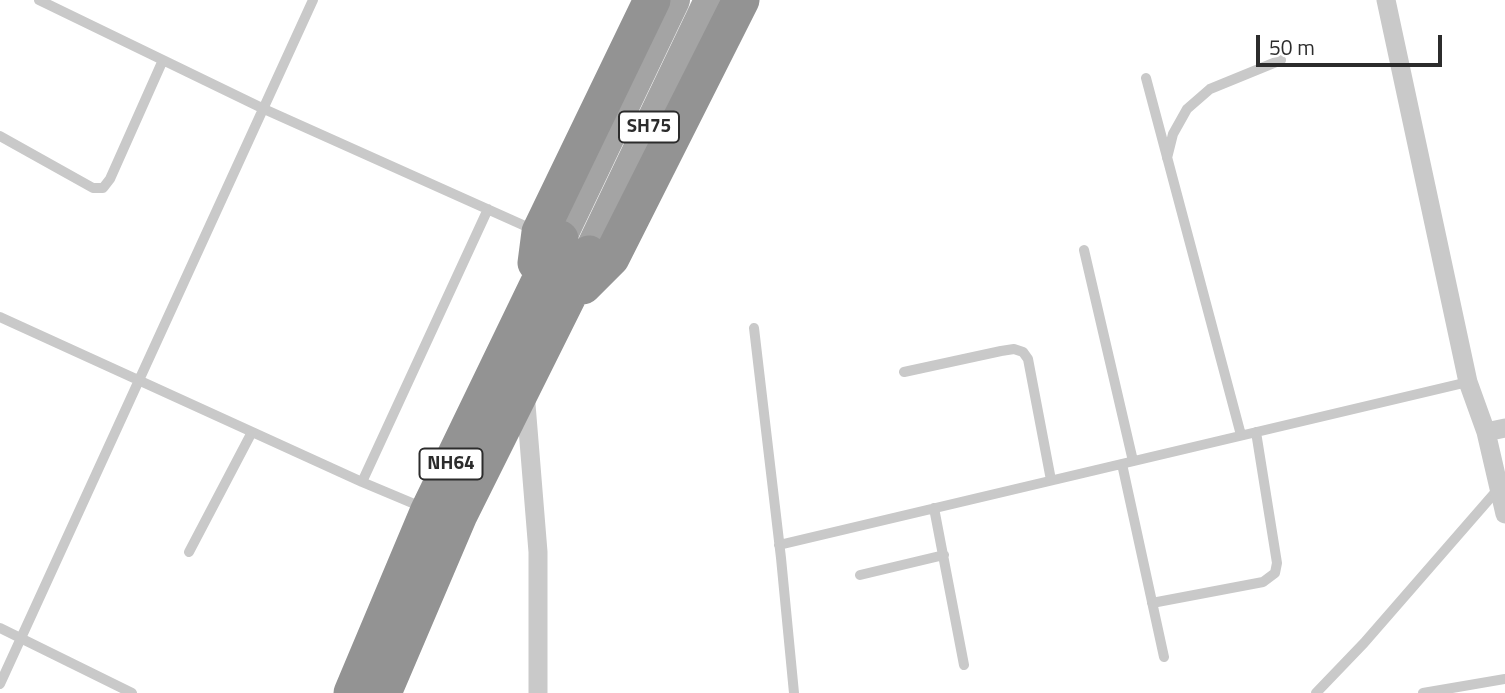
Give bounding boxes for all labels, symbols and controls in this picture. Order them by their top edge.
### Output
scale bar [1260,21,1446,65]
text: 50 m [1269,31,1315,63]
road number: SH75 [619,111,679,142]
road number: NH64 [420,449,482,480]

